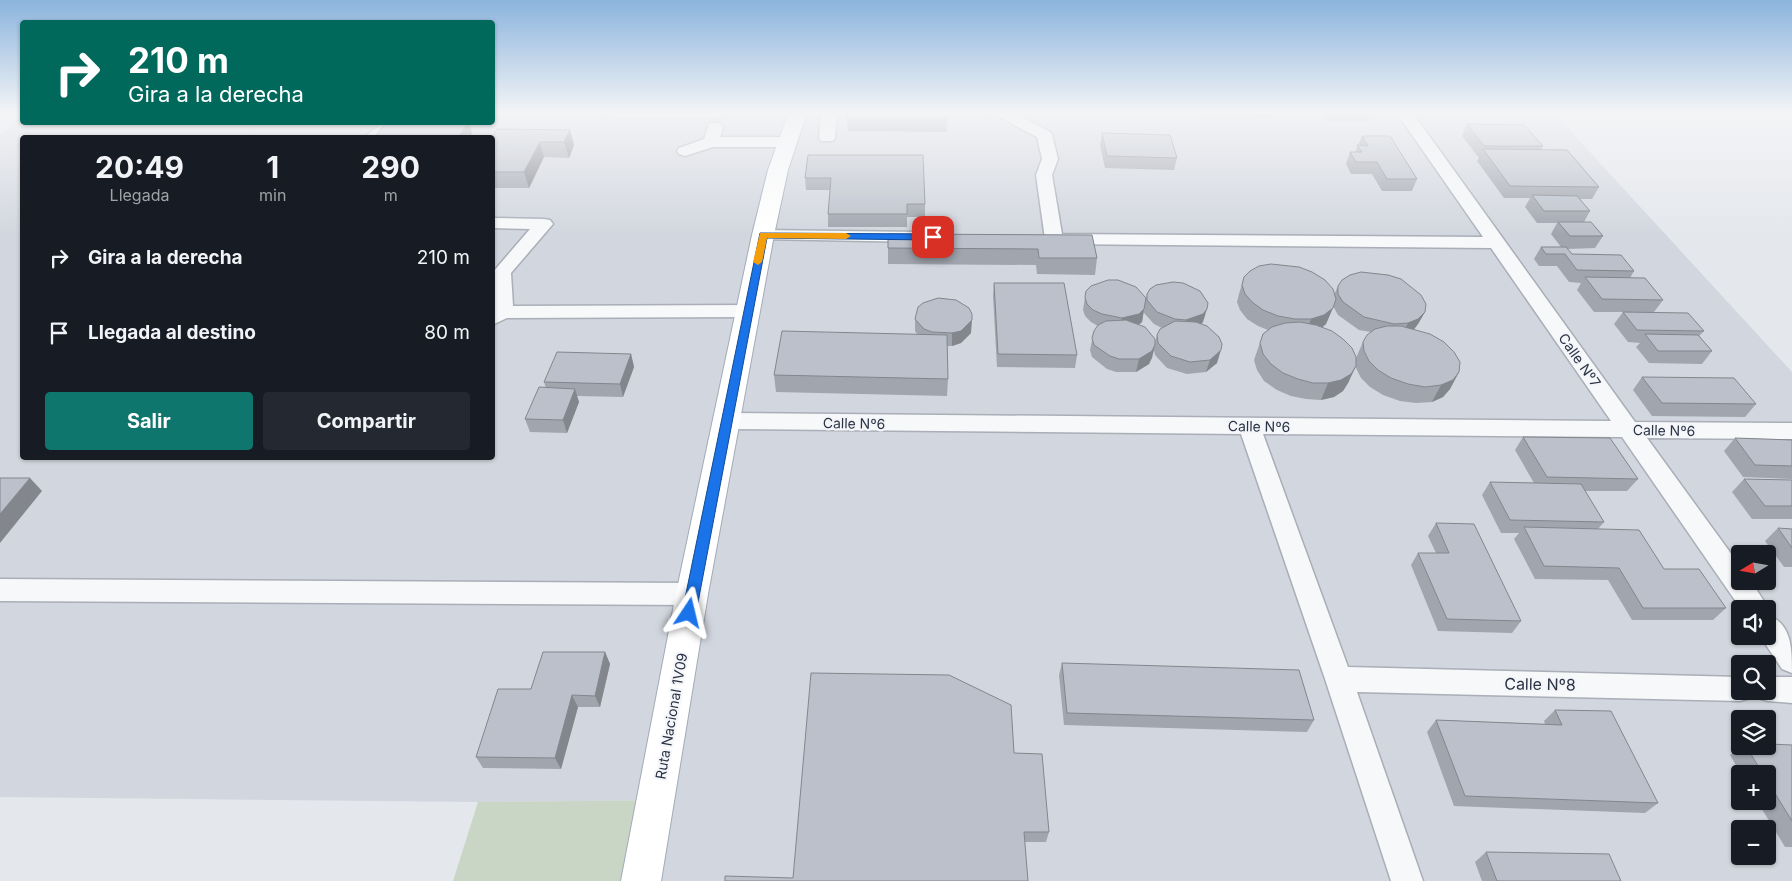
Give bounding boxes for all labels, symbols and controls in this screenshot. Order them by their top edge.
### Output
text: 210 m [128,39,229,81]
icon: right [45,40,110,105]
text: Gira a la derecha [128,81,304,107]
text: 20:49 [95,149,184,185]
text: 1 [266,149,279,185]
text: 290 [361,149,420,185]
text: Llegada [110,185,169,205]
text: min [259,185,286,205]
text: m [384,185,398,205]
pin [912,216,954,258]
icon: arrive [919,223,947,251]
icon: right [45,244,73,272]
text: Gira a la derecha [88,246,243,269]
text: 210 m [417,246,470,269]
icon: arrive [45,319,73,347]
text: Llegada al destino [88,321,256,344]
text: 80 m [424,321,470,344]
street label: Calle Nº7 [1555,330,1605,390]
button: Salir [45,392,253,450]
button: Compartir [263,392,470,450]
street label: Calle Nº6 [823,414,885,432]
street label: Calle Nº6 [1228,417,1290,435]
street label: Calle Nº6 [1633,421,1695,439]
north arrow [1731,545,1776,590]
map controls [1731,545,1776,865]
position arrow [662,586,714,638]
button: sound [1731,600,1776,645]
street label: Ruta Nacional 1V09 [652,651,690,781]
button: search [1731,655,1776,700]
street label: Calle Nº8 [1504,673,1576,695]
button: layers [1731,710,1776,755]
button: + [1731,765,1776,810]
button: − [1731,820,1776,865]

